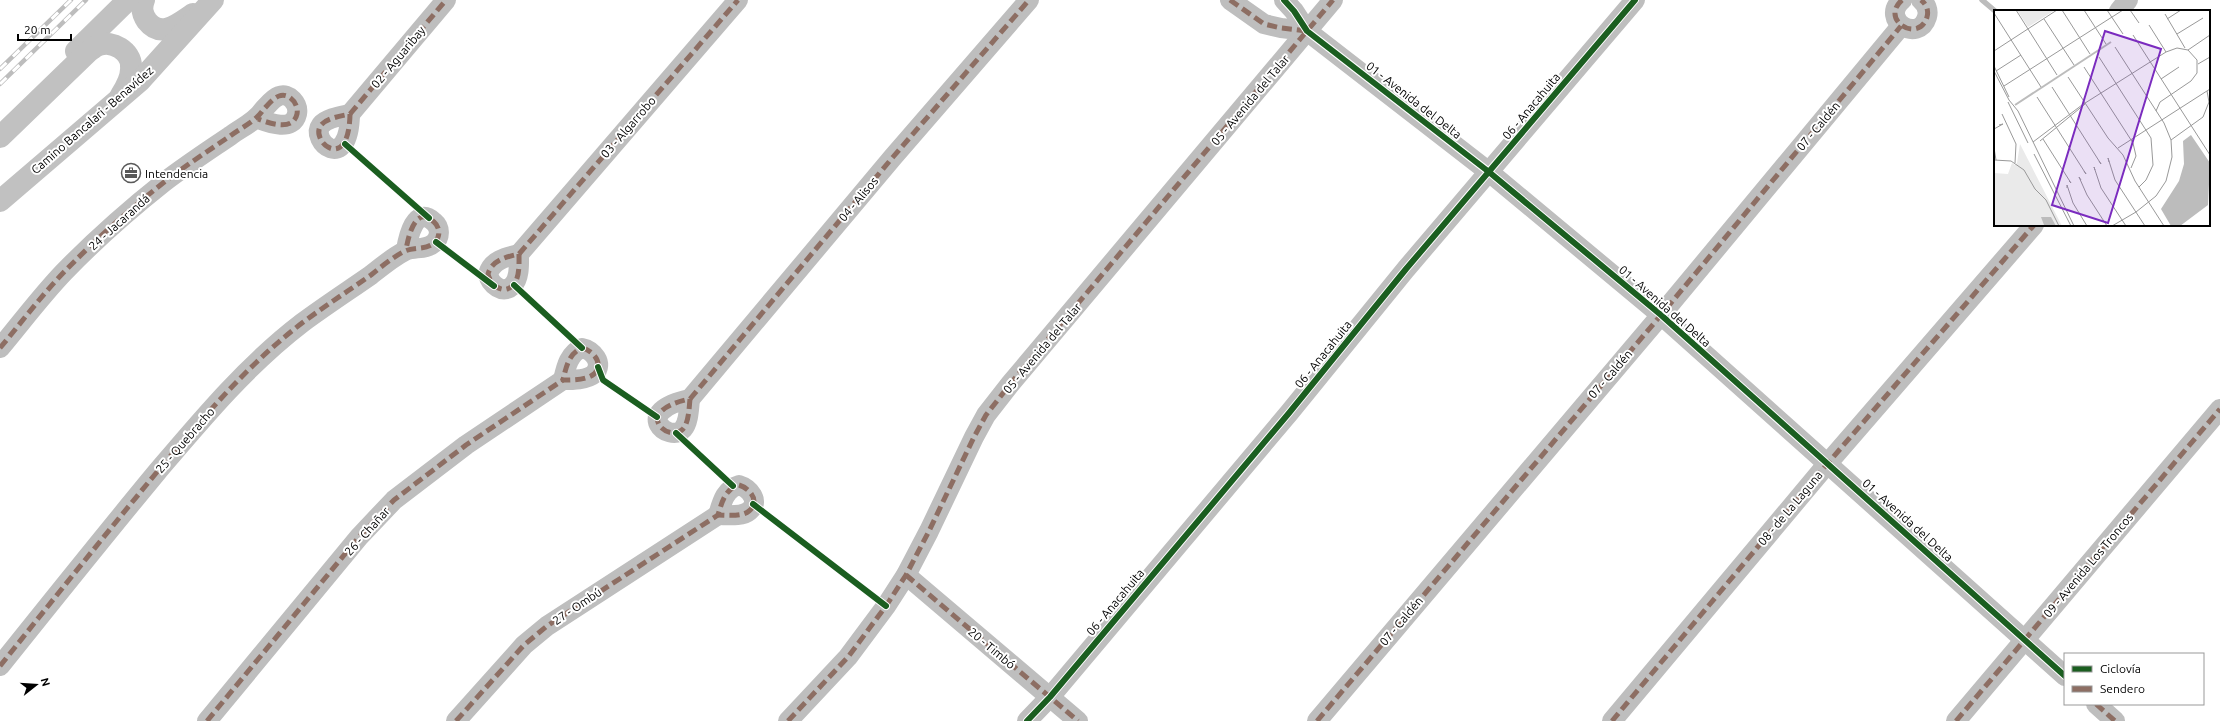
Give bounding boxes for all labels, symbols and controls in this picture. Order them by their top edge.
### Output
inset map [1994,10,2210,226]
scale bar [18,16,71,42]
text: 20 m [24,23,51,36]
street label: 02 - Aguaribay [368,23,428,91]
street label: 05 - Avenida del Talar [1208,52,1292,148]
street label: 01 - Avenida del Delta [1364,59,1464,141]
street label: Camino Bancalari - Benavídez [29,63,156,176]
street label: 06 - Anacahuita [1500,70,1562,142]
street label: 03 - Algarrobo [598,94,658,160]
street label: 07 - Caldén [1794,99,1842,153]
office icon: Intendencia [120,162,142,184]
place label: Intendencia [145,167,208,180]
street label: 04 - Alisos [836,174,880,224]
street label: 24 - Jacarandá [86,191,152,253]
street label: 01 - Avenida del Delta [1617,263,1713,349]
street label: 05 - Avenida del Talar [1000,300,1084,396]
street label: 06 - Anacahuita [1292,318,1354,390]
street label: 07 - Caldén [1586,347,1634,401]
street label: 25 - Quebracho [153,405,217,475]
street label: 08 - de La Laguna [1755,468,1825,548]
street label: 01 - Avenida del Delta [1860,476,1956,564]
street label: 26 - Chañar [342,504,392,558]
street label: 09 - Avenida Los Troncos [2041,510,2135,620]
street label: 06 - Anacahuita [1084,566,1146,638]
street label: 27 - Ombú [550,585,604,627]
street label: 07 - Caldén [1377,594,1425,648]
street label: 20 - Timbó [966,625,1018,671]
legend [2064,653,2204,705]
text: Ciclovía [2100,662,2141,675]
north arrow [16,665,56,705]
text: N [39,676,53,688]
text: Sendero [2100,682,2145,695]

